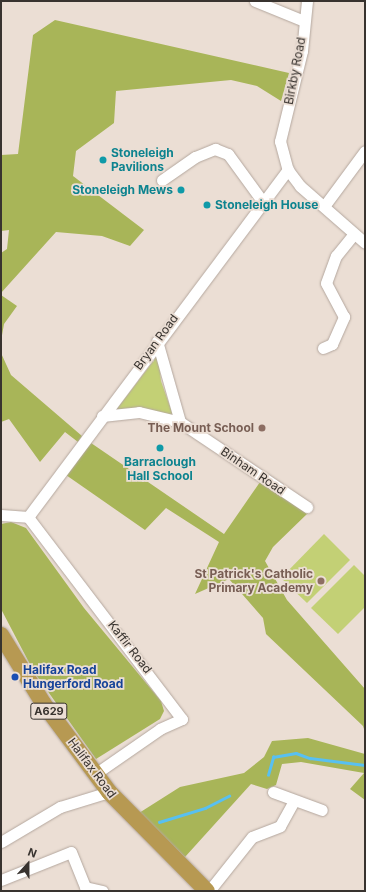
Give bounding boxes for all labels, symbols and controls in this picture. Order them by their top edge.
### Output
street label: Birkby Road [281,36,309,106]
place label: Stoneleigh Pavilions [111,146,174,174]
marker: Stoneleigh Pavilions [98,155,108,165]
place label: Stoneleigh Mews [72,183,173,197]
marker: Stoneleigh Mews [176,185,186,195]
place label: Stoneleigh House [215,198,318,212]
marker: Stoneleigh House [202,200,212,210]
street label: Bryan Road [131,311,181,373]
place label: The Mount School [147,421,254,435]
marker: The Mount School [257,423,267,433]
marker: Barraclough Hall School [155,443,165,453]
street label: Binham Road [218,444,288,498]
place label: Barraclough Hall School [124,455,196,483]
place label: St Patrick's Catholic Primary Academy [194,567,313,595]
marker: St Patrick's Catholic Primary Academy [316,576,326,586]
street label: Kaffir Road [105,618,155,676]
place label: Halifax Road Hungerford Road [23,663,123,691]
marker: Halifax Road Hungerford Road [10,672,20,682]
road number: A629 [30,702,68,720]
street label: Halifax Road [65,735,119,801]
north arrow [8,844,48,884]
text: N [26,845,39,861]

